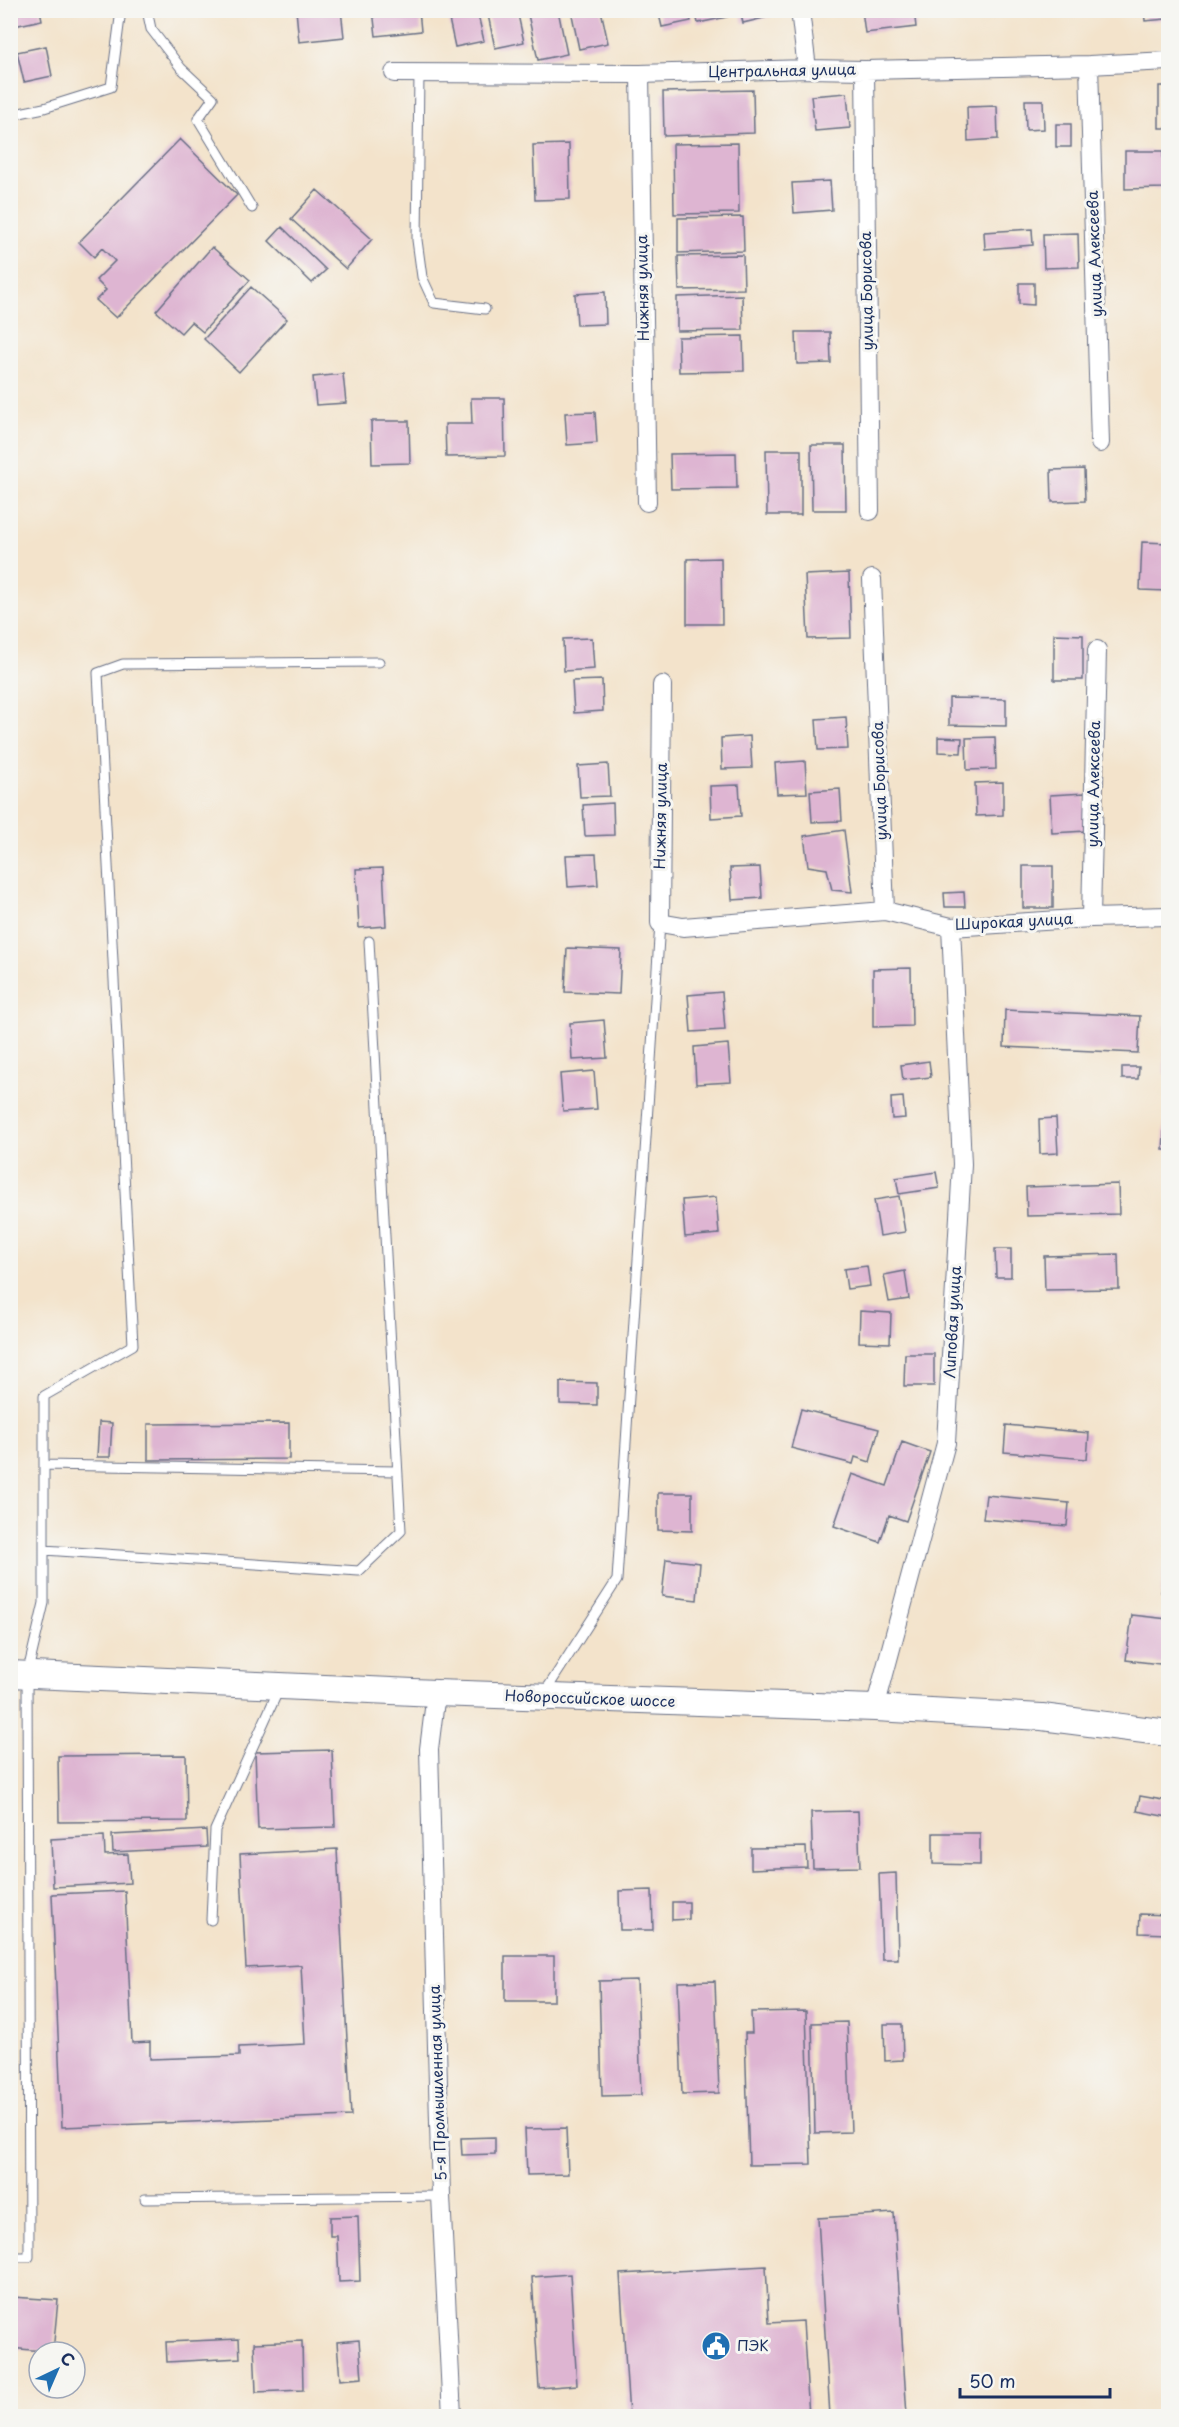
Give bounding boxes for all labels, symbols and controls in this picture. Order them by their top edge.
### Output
street label: Центральная улица [708,57,857,82]
street label: улица Алексеева [1080,190,1107,318]
street label: улица Борисова [853,231,878,351]
street label: Нижняя улица [629,234,654,342]
street label: улица Борисова [865,720,892,841]
street label: улица Алексеева [1080,720,1105,847]
street label: Нижняя улица [647,762,672,870]
street label: Широкая улица [954,906,1074,935]
street label: Липовая улица [937,1264,966,1379]
street label: Новороссийское шоссе [504,1683,676,1712]
street label: 5-я Промышленная улица [422,1984,451,2181]
public building icon: ПЭК [700,2330,732,2362]
place label: ПЭК [737,2333,769,2356]
north arrow [27,2340,87,2400]
text: С [55,2346,81,2371]
scale bar [960,2361,1110,2399]
text: 50 m [969,2367,1016,2394]

